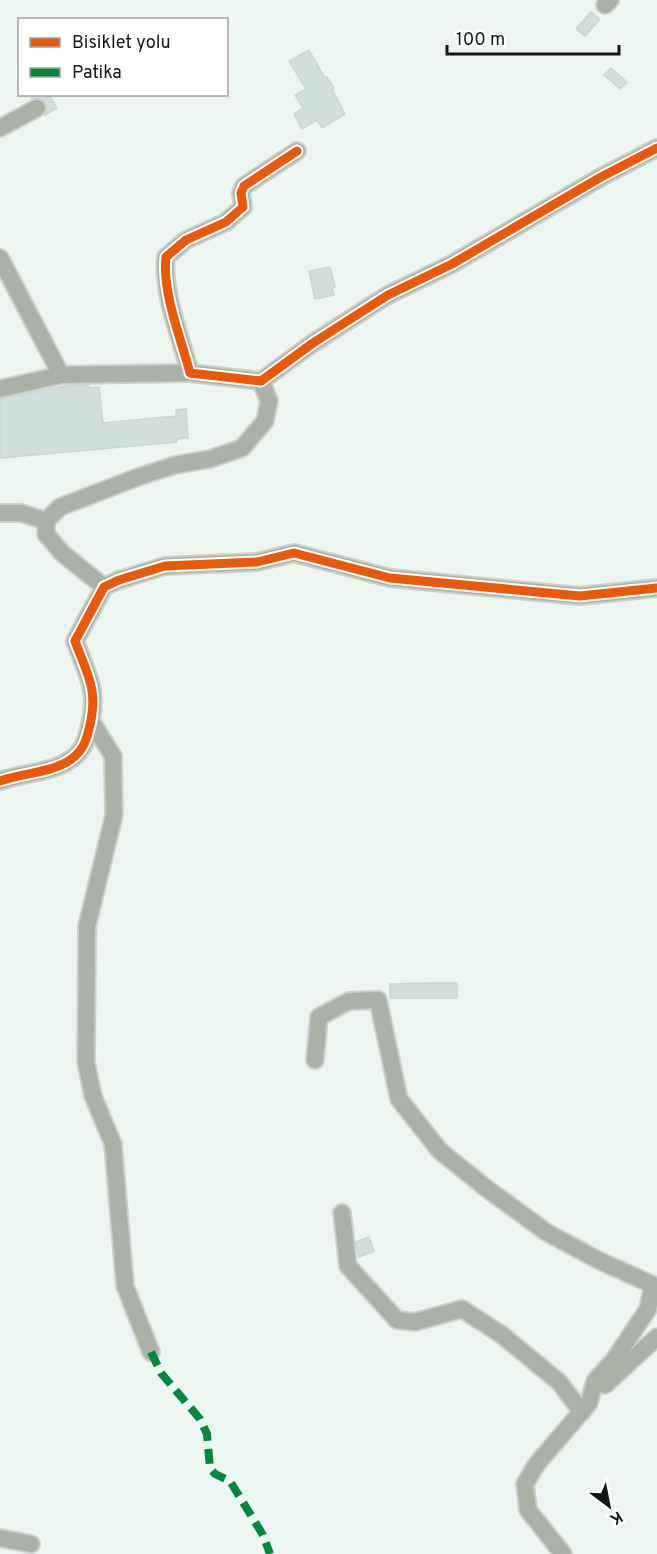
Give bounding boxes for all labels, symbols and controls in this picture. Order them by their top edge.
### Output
legend [18,18,228,96]
scale bar [447,18,620,56]
text: 100 m [456,29,505,52]
text: Bisiklet yolu [72,32,171,55]
text: Patika [72,62,122,85]
north arrow [579,1476,639,1536]
text: K [606,1506,626,1529]

